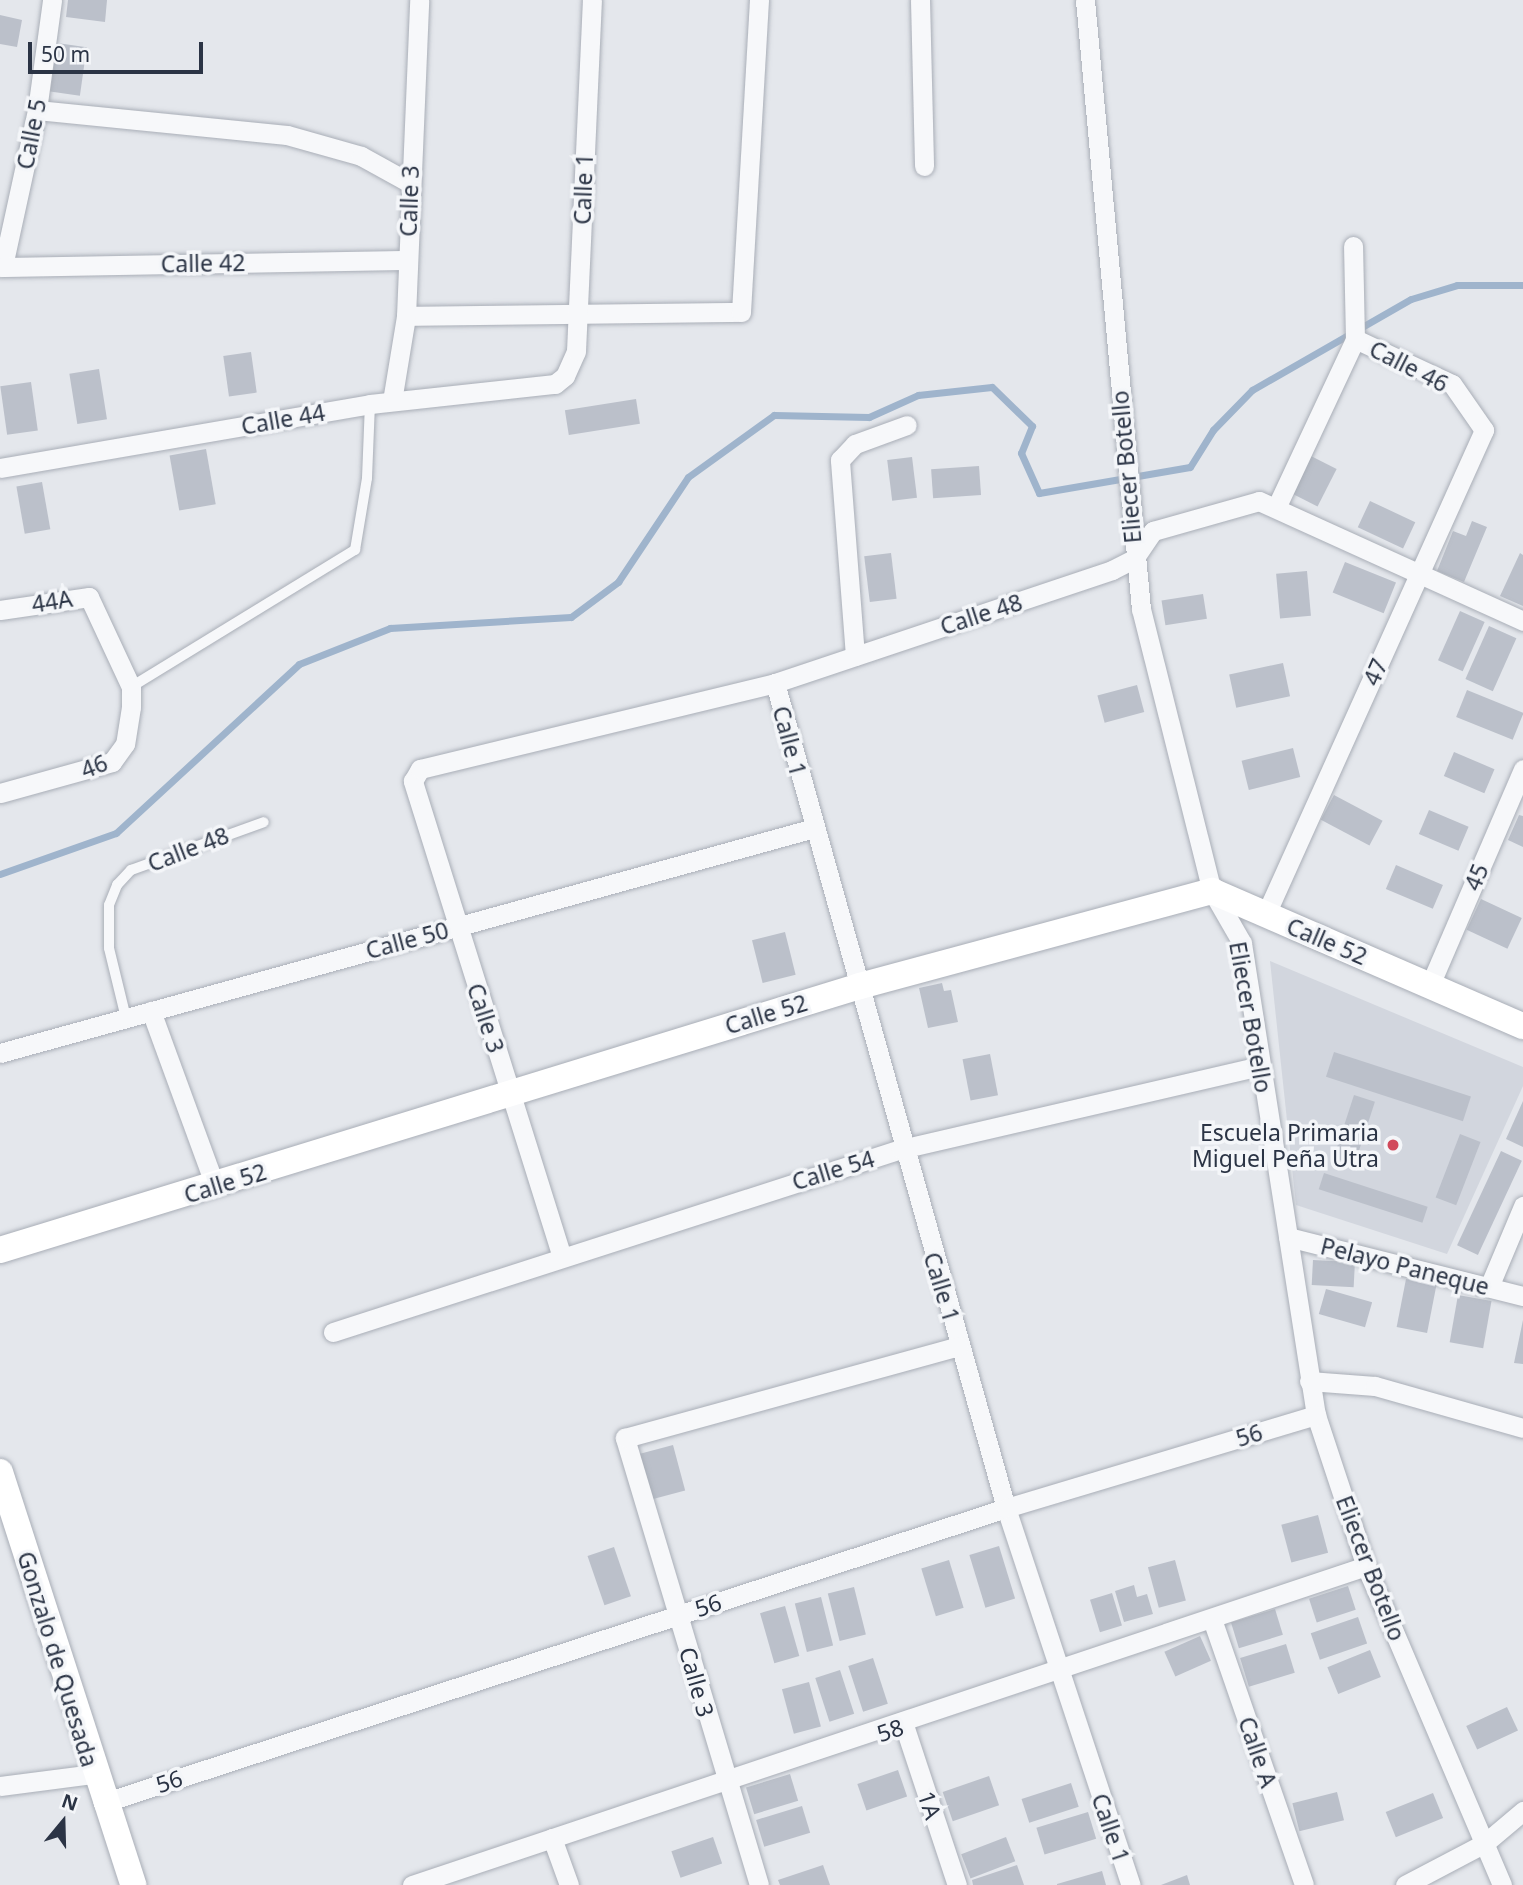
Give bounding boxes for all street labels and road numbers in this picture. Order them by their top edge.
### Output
street label: Calle 5 [11,96,51,172]
street label: Calle 1 [568,153,598,225]
street label: Calle 3 [394,165,424,237]
street label: Calle 42 [160,248,246,278]
street label: Calle 46 [1365,335,1453,397]
street label: Eliecer Botello [1106,390,1146,544]
street label: Calle 44 [239,398,327,440]
street label: 44A [30,584,74,618]
street label: Calle 48 [937,588,1025,640]
street label: 47 [1357,654,1393,690]
street label: Calle 1 [767,703,813,779]
street label: 46 [77,748,111,784]
street label: Calle 48 [144,821,232,877]
street label: 45 [1458,859,1494,895]
street label: Calle 52 [1283,912,1371,970]
street label: Calle 50 [363,916,451,964]
street label: Eliecer Botello [1224,939,1278,1095]
street label: Calle 3 [462,980,510,1056]
street label: Calle 52 [722,988,810,1040]
street label: Calle 54 [789,1144,877,1196]
street label: Calle 52 [181,1157,269,1209]
street label: Pelayo Paneque [1318,1232,1492,1300]
street label: Calle 1 [918,1249,966,1325]
street label: 56 [1232,1418,1266,1452]
street label: Eliecer Botello [1331,1492,1411,1644]
street label: Gonzalo de Quesada [12,1548,104,1770]
street label: 56 [691,1588,725,1622]
street label: Calle 3 [674,1644,720,1720]
street label: 58 [873,1713,907,1747]
street label: Calle A [1233,1713,1283,1791]
street label: 56 [152,1764,186,1798]
street label: 1A [913,1787,947,1823]
street label: Calle 1 [1086,1790,1136,1866]

